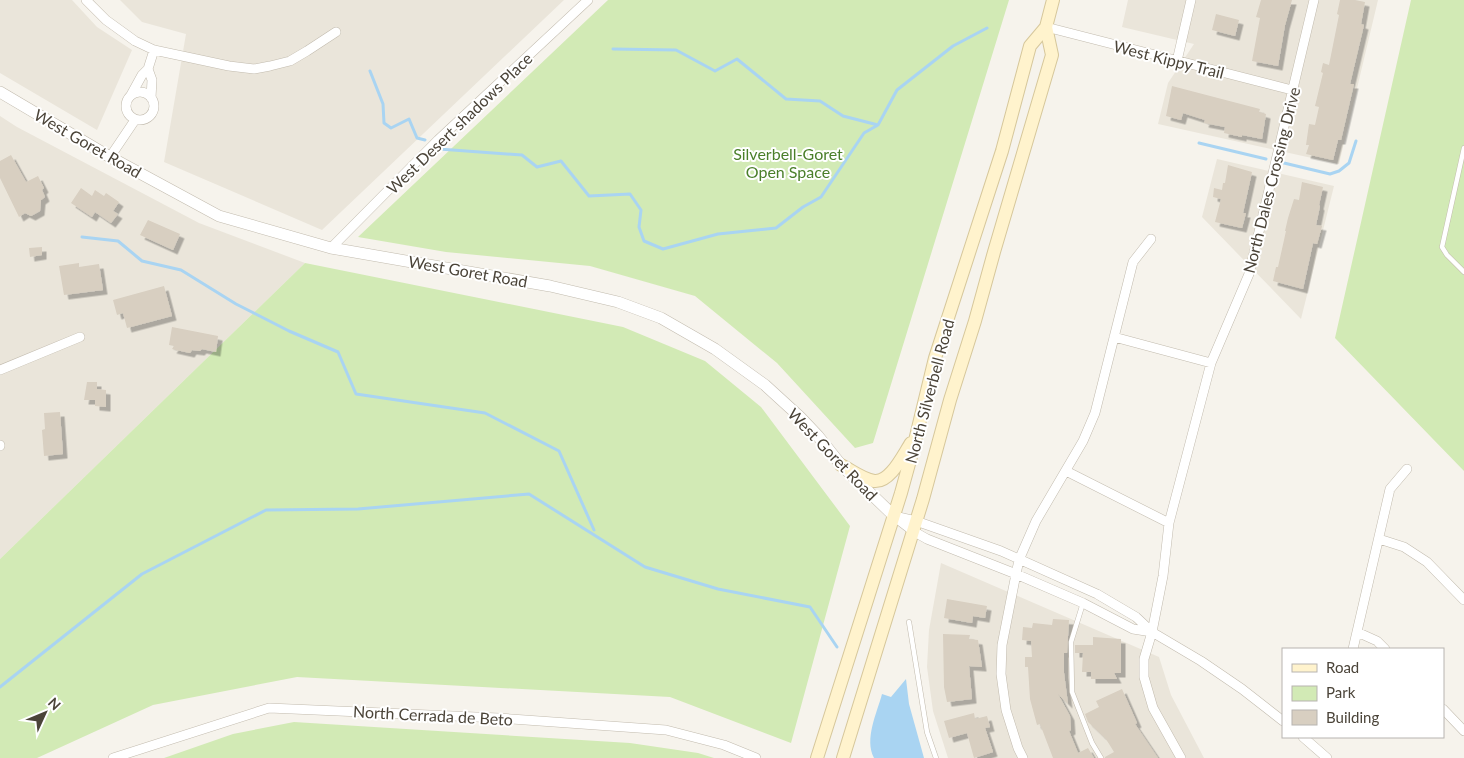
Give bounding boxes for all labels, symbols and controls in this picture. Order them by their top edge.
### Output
street label: West Kippy Trail [1112,36,1226,82]
street label: West Desert shadows Place [382,48,536,198]
street label: North Dales Crossing Drive [1239,85,1303,275]
street label: West Goret Road [31,105,145,181]
park label: Silverbell-Goret Open Space [733,144,843,181]
street label: West Goret Road [407,251,529,291]
street label: North Silverbell Road [901,317,957,465]
street label: West Goret Road [784,404,882,504]
legend [1282,648,1444,738]
text: Road [1326,658,1359,676]
text: Park [1326,683,1356,701]
north arrow [20,688,70,738]
text: N [45,694,65,713]
street label: North Cerrada de Beto [353,701,513,729]
text: Building [1326,708,1379,726]

